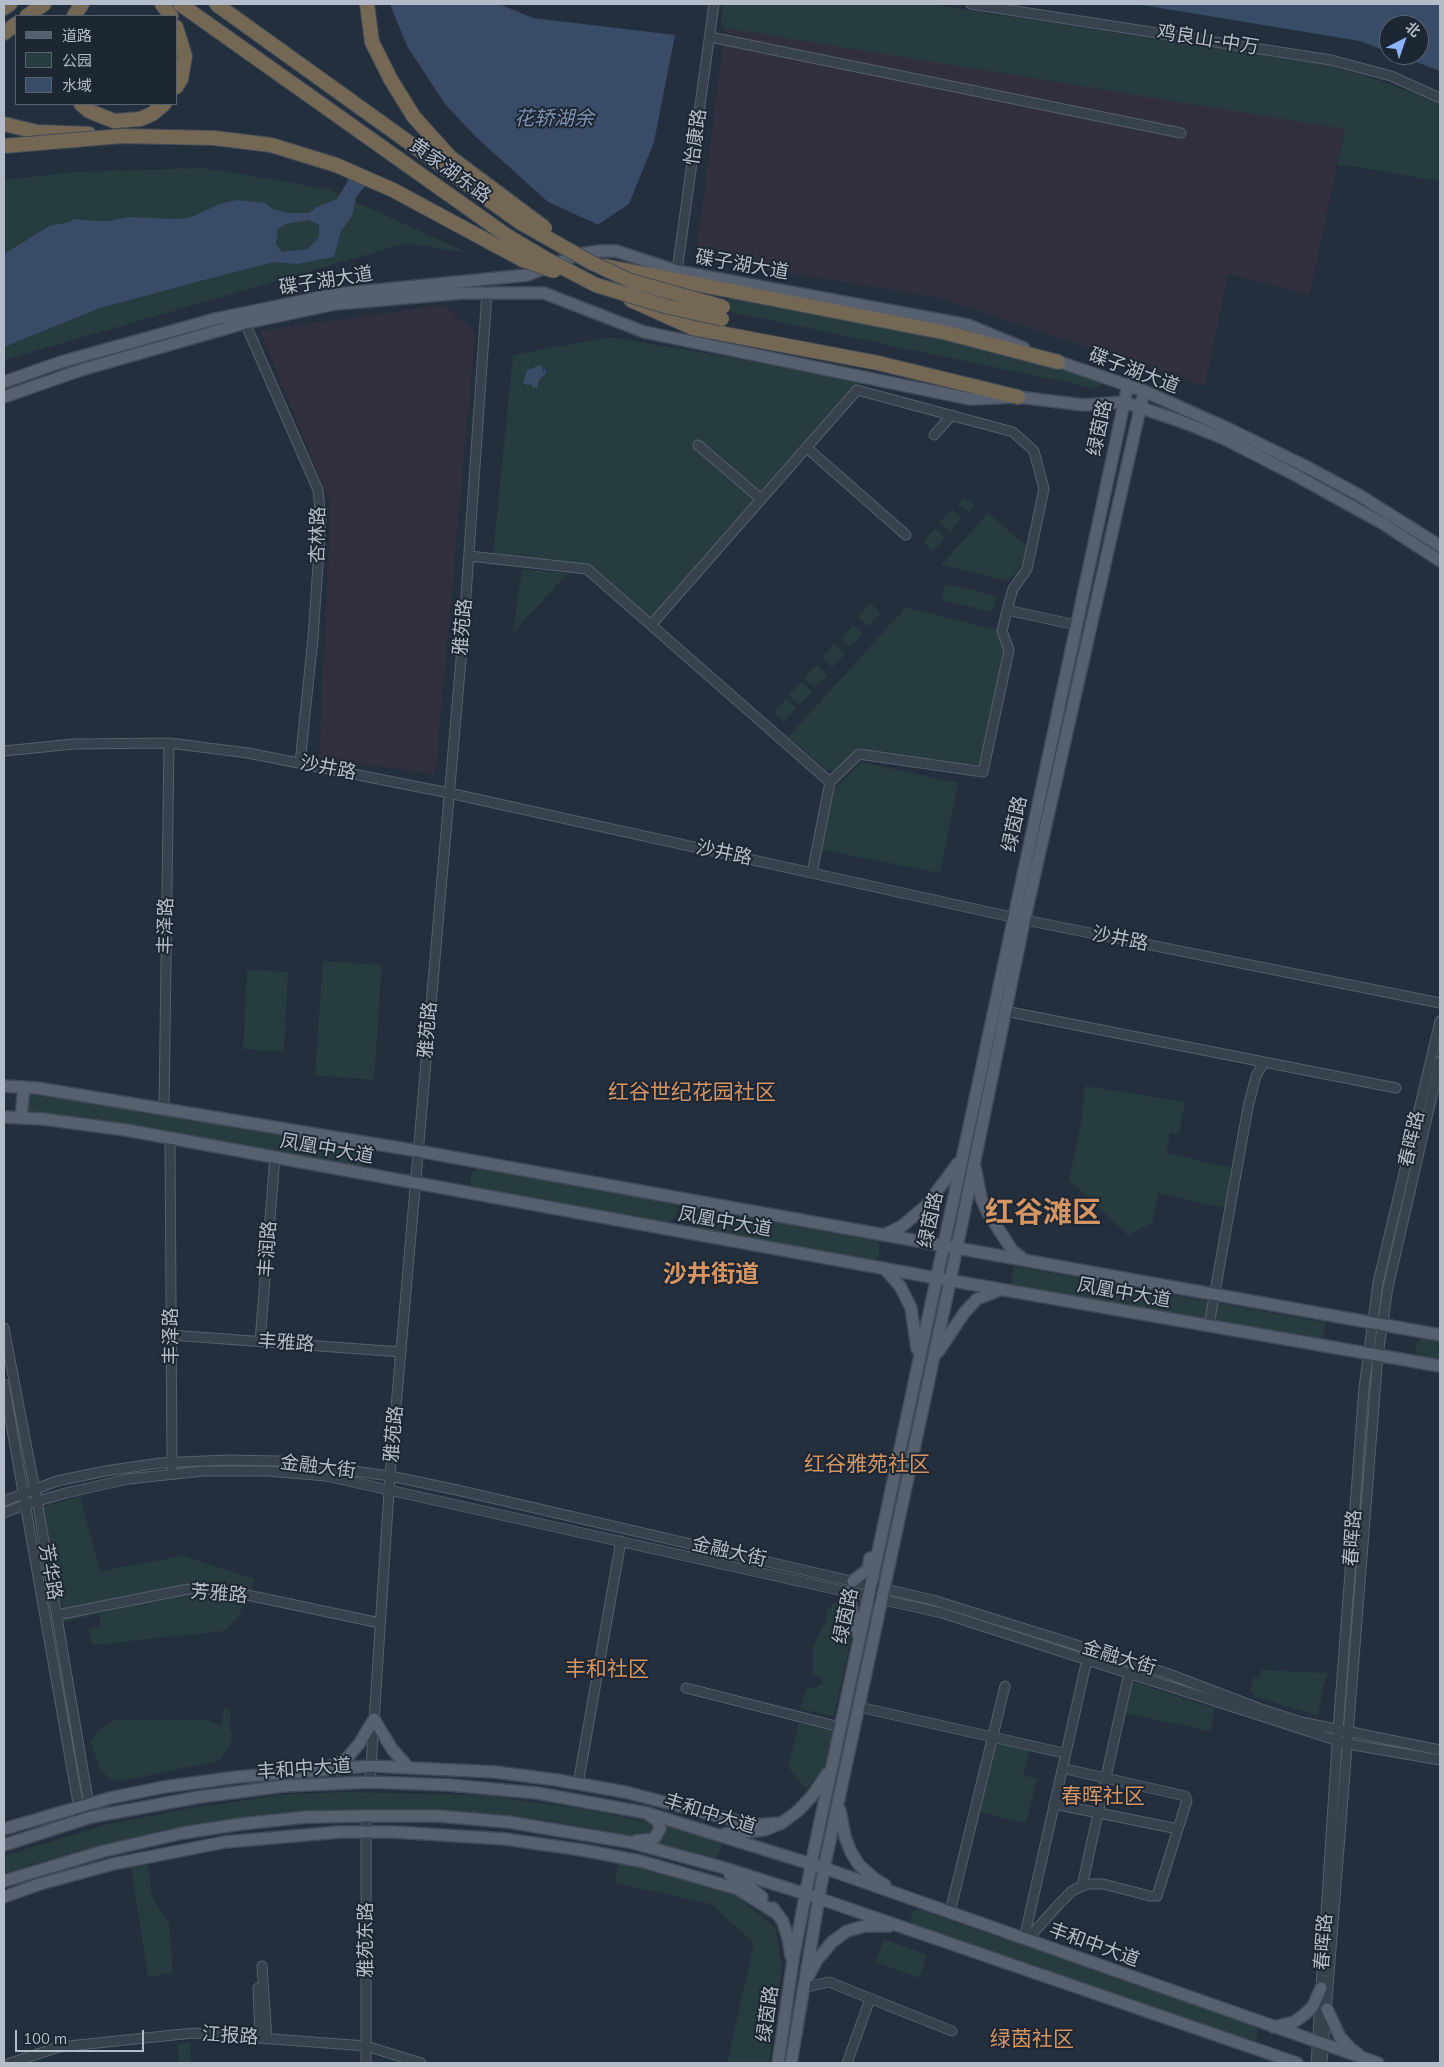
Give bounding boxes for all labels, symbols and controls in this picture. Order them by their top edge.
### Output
legend [15,15,178,105]
north arrow [1379,15,1429,65]
text: 北 [1402,18,1424,41]
street label: 鸡良山-中万 [1155,21,1261,59]
text: 道路 [62,26,92,45]
text: 公园 [62,51,92,70]
text: 水域 [62,76,92,95]
water label: 花轿湖余 [514,107,594,131]
street label: 怡康路 [681,107,711,167]
street label: 黄家湖东路 [405,134,495,208]
street label: 碟子湖大道 [693,246,791,284]
street label: 碟子湖大道 [277,262,375,300]
street label: 碟子湖大道 [1086,343,1182,399]
street label: 绿茵路 [1083,398,1117,458]
street label: 杏林路 [306,506,330,564]
street label: 雅苑路 [449,598,477,656]
street label: 沙井路 [298,751,358,785]
street label: 绿茵路 [998,794,1032,854]
street label: 沙井路 [694,836,754,870]
street label: 丰泽路 [154,897,178,955]
street label: 沙井路 [1090,922,1150,956]
street label: 雅苑路 [414,1001,442,1059]
district label: 红谷世纪花园社区 [608,1080,776,1106]
street label: 春晖路 [1394,1109,1430,1169]
street label: 凤凰中大道 [278,1130,376,1168]
street label: 绿茵路 [914,1190,948,1250]
district label: 红谷滩区 [985,1196,1101,1230]
street label: 凤凰中大道 [676,1203,774,1241]
street label: 丰润路 [255,1220,281,1278]
district label: 沙井街道 [663,1261,759,1289]
street label: 凤凰中大道 [1075,1274,1173,1312]
street label: 丰泽路 [160,1308,182,1364]
street label: 丰雅路 [257,1330,315,1356]
street label: 雅苑路 [380,1405,408,1463]
street label: 金融大街 [279,1451,357,1483]
district label: 红谷雅苑社区 [804,1452,930,1478]
street label: 春晖路 [1340,1509,1366,1567]
street label: 金融大街 [689,1532,769,1572]
street label: 芳华路 [34,1542,66,1602]
street label: 芳雅路 [190,1580,248,1608]
street label: 绿茵路 [829,1586,863,1646]
street label: 金融大街 [1079,1636,1159,1680]
district label: 丰和社区 [565,1657,649,1683]
street label: 丰和中大道 [256,1754,352,1784]
district label: 春晖社区 [1061,1784,1145,1810]
street label: 丰和中大道 [661,1789,759,1839]
street label: 雅苑东路 [355,1902,377,1978]
street label: 春晖路 [1311,1913,1337,1971]
street label: 丰和中大道 [1045,1918,1143,1972]
street label: 绿茵路 [753,1984,783,2044]
scale bar [18,2020,146,2052]
street label: 江报路 [201,2023,259,2049]
district label: 绿茵社区 [990,2027,1074,2053]
text: 100 m [23,2029,67,2048]

